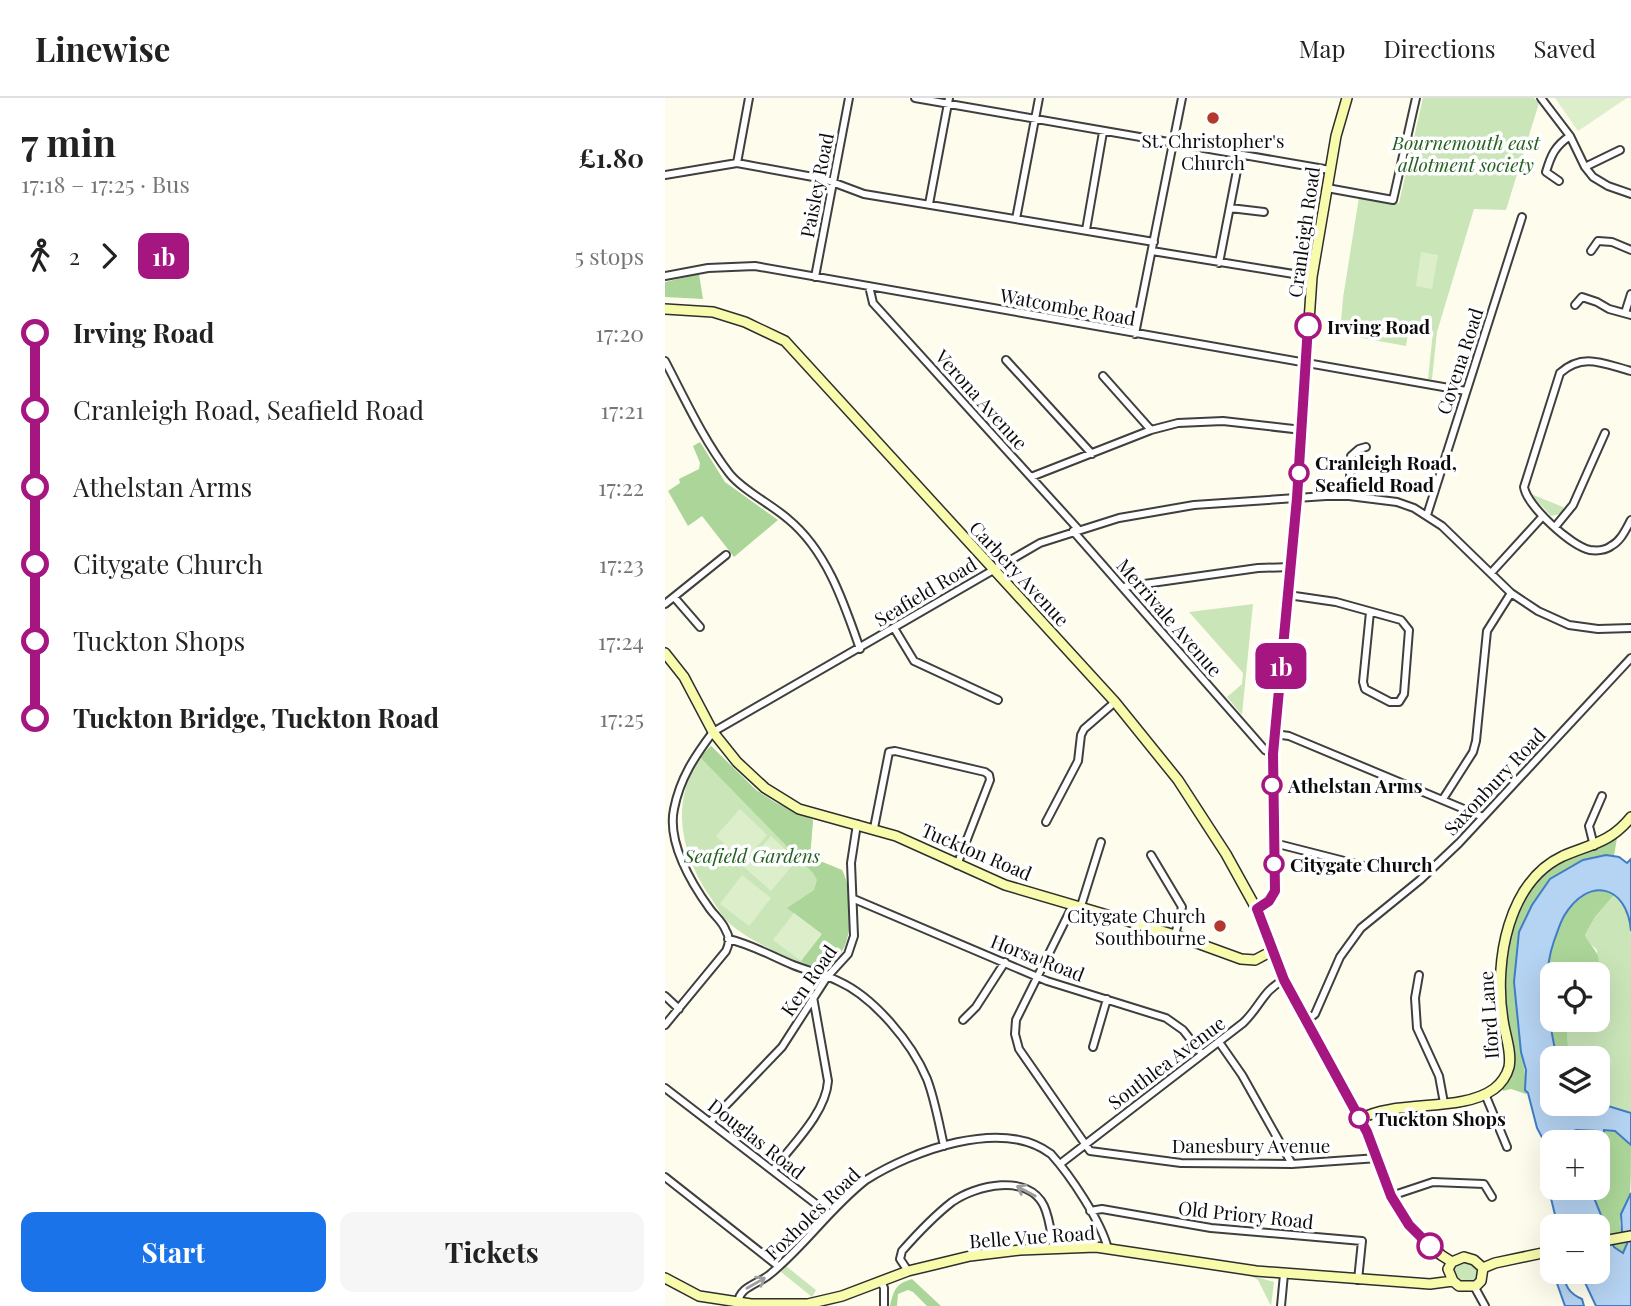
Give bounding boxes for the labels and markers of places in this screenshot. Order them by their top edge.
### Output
marker: St. Christopher's Church [1205,110,1221,126]
place label: St. Christopher's Church [1142,127,1284,175]
marker: Irving Road [1295,313,1321,339]
place label: Irving Road [1327,313,1431,339]
place label: Cranleigh Road, Seafield Road [1315,449,1457,497]
marker: Cranleigh Road, Seafield Road [1289,463,1309,483]
place label: Athelstan Arms [1287,772,1423,798]
marker: Athelstan Arms [1262,775,1282,795]
place label: Citygate Church [1290,851,1433,877]
marker: Citygate Church [1264,854,1284,874]
place label: Citygate Church Southbourne [1067,902,1206,950]
marker: Citygate Church Southbourne [1212,918,1228,934]
place label: Tuckton Shops [1375,1105,1506,1131]
marker: Tuckton Shops [1349,1108,1369,1128]
unlabelled marker [1417,1233,1443,1259]

